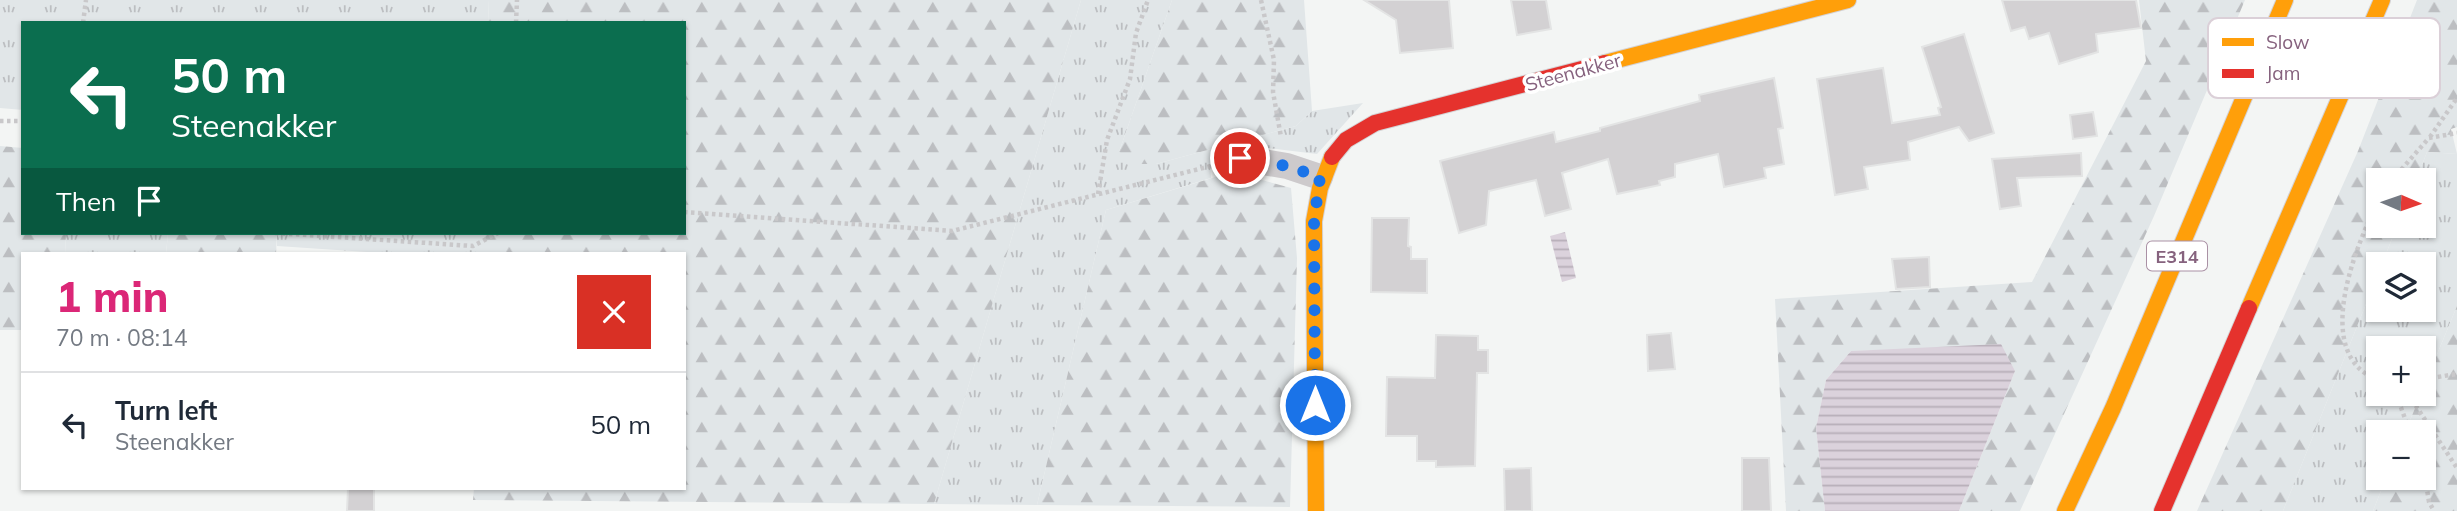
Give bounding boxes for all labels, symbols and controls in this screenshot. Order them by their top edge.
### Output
legend [2208,18,2440,98]
text: Slow [2266,30,2310,54]
text: 50 m [171,44,287,105]
street label: Steenakker [1522,48,1624,96]
icon: left [56,49,147,140]
text: Jam [2266,61,2300,85]
text: Steenakker [171,105,336,145]
pin [1210,128,1270,188]
icon: arrive [1221,139,1259,177]
north arrow [2366,168,2436,238]
map controls [2366,168,2436,490]
icon: arrive [130,182,168,220]
text: Then [56,185,116,218]
road number: E314 [2147,242,2207,270]
button: layers [2366,252,2436,322]
text: 1 min [56,270,169,323]
button: close [577,275,651,349]
text: 70 m · 08:14 [56,323,188,352]
button: + [2366,336,2436,406]
position arrow [1278,368,1352,442]
text: Turn left [115,394,217,427]
icon: left [56,406,94,444]
text: 50 m [590,408,651,441]
button: − [2366,420,2436,490]
text: Steenakker [115,427,234,456]

